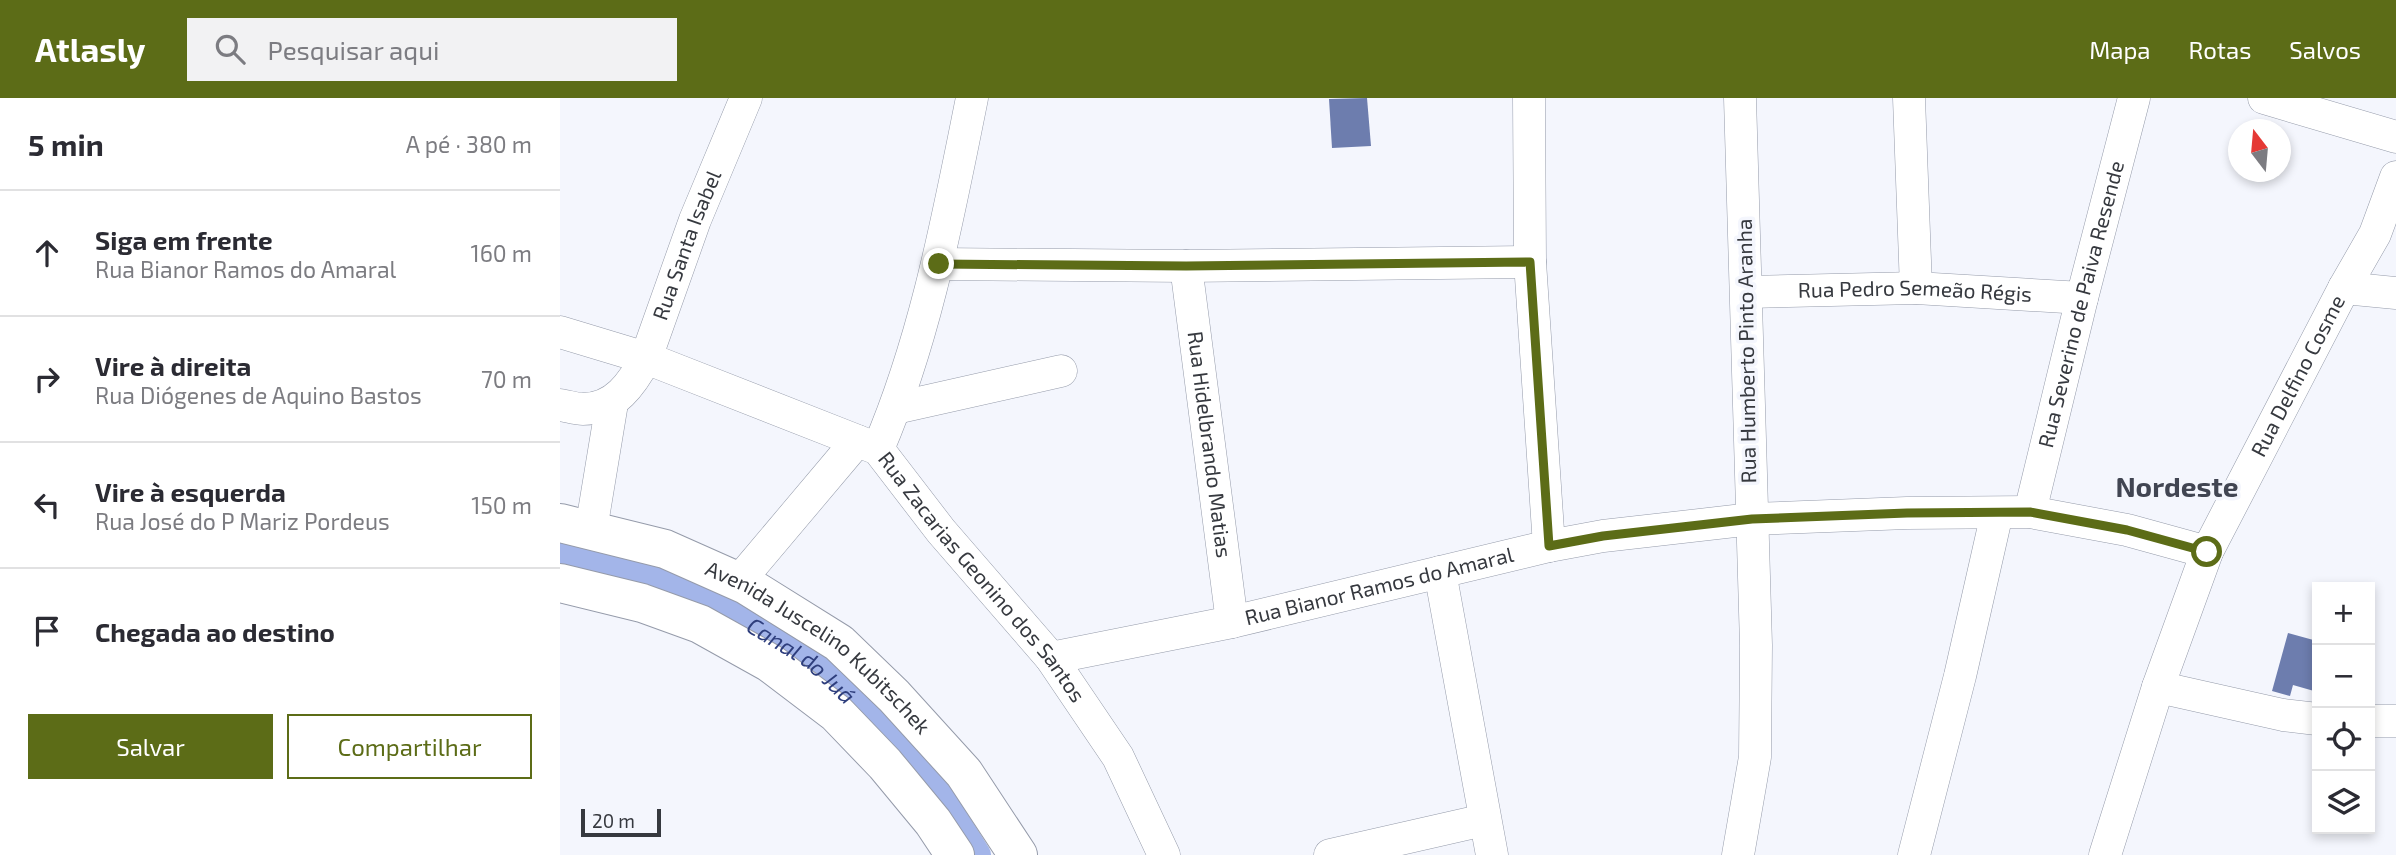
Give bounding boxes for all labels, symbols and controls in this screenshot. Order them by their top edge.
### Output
search box [187,18,677,81]
text: Atlasly [35,29,145,69]
icon: search [211,30,249,68]
text: Pesquisar aqui [267,34,439,65]
text: Mapa [2089,35,2151,64]
text: Rotas [2189,35,2251,64]
text: Salvos [2289,35,2361,64]
north arrow [2228,119,2291,182]
text: 5 min [28,126,104,162]
text: A pé · 380 m [406,130,532,158]
street label: Rua Severino de Paiva Resende [2032,158,2128,450]
street label: Rua Santa Isabel [646,165,726,323]
street label: Rua Humberto Pinto Aranha [1731,218,1760,484]
text: Siga em frente [95,224,273,255]
icon: ahead [28,234,66,272]
text: 160 m [471,239,532,267]
route end [923,248,954,279]
text: Rua Bianor Ramos do Amaral [95,255,396,283]
street label: Rua Pedro Semeão Régis [1798,274,2033,306]
street label: Rua Delfino Cosme [2245,290,2349,460]
street label: Rua Hidelbrando Matias [1184,330,1238,559]
text: Vire à direita [95,350,251,381]
icon: right [28,360,66,398]
text: 70 m [481,365,532,393]
text: Rua Diógenes de Aquino Bastos [95,381,422,409]
street label: Rua Zacarias Geonino dos Santos [874,446,1091,706]
district label: Nordeste [2115,469,2239,503]
text: Vire à esquerda [95,476,286,507]
icon: left [28,486,66,524]
text: 150 m [471,491,532,519]
text: Rua José do P Mariz Pordeus [95,507,390,535]
route start [2191,536,2222,567]
street label: Rua Bianor Ramos do Amaral [1242,541,1516,629]
street label: Avenida Juscelino Kubitschek [702,555,936,739]
map controls [2312,582,2375,834]
button: + [2312,582,2375,645]
water label: Canal do Juá [742,611,862,709]
icon: arrive [28,612,66,650]
text: Chegada ao destino [95,616,335,647]
button: − [2312,645,2375,708]
button: locate [2312,708,2375,771]
button: Salvar [28,714,273,779]
button: Compartilhar [287,714,532,779]
button: layers [2312,771,2375,834]
scale bar [581,806,662,838]
text: 20 m [592,809,635,832]

